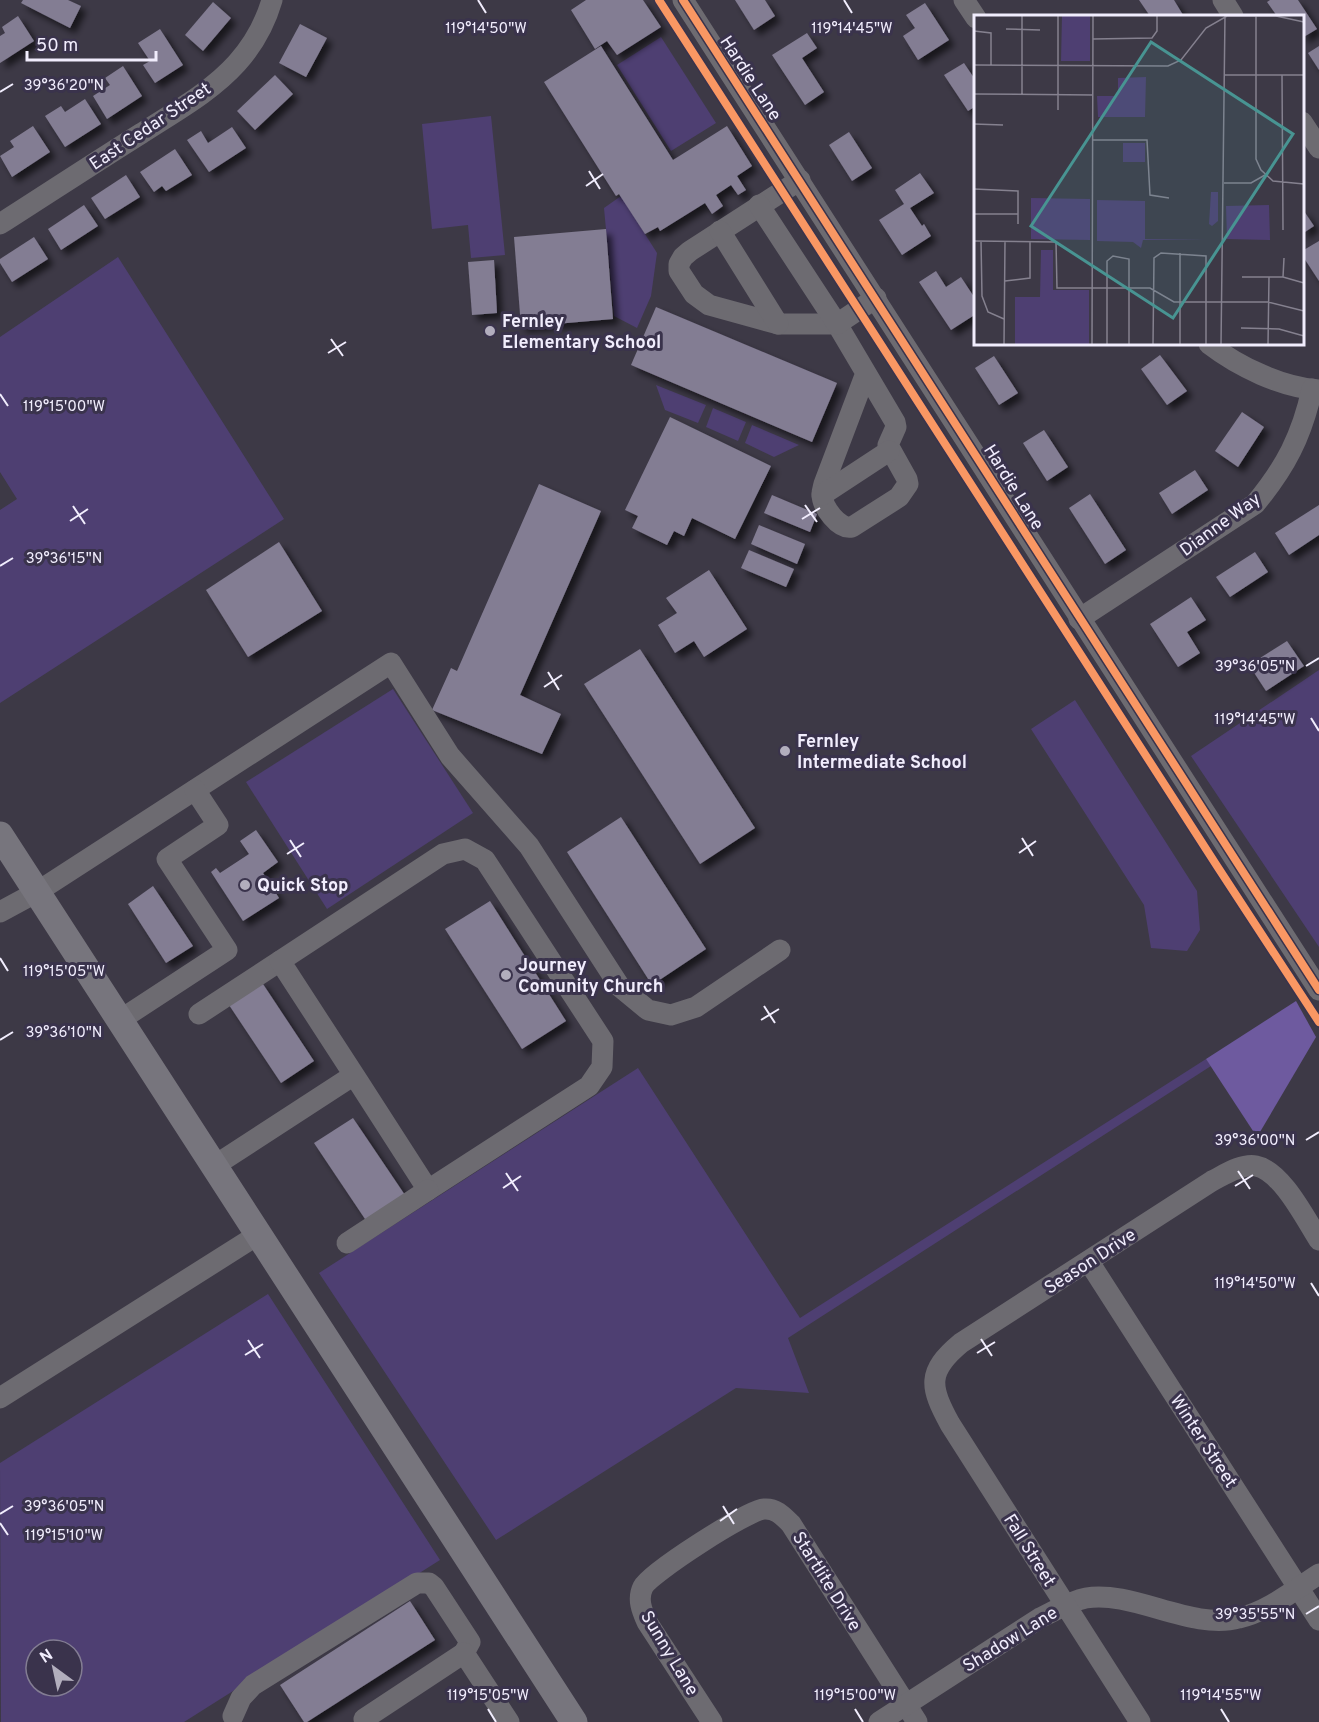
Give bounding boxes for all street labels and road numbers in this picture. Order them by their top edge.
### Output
street label: Hardie Lane [714,32,786,126]
street label: East Cedar Street [86,78,216,176]
street label: Hardie Lane [977,441,1048,535]
street label: Dianne Way [1176,488,1266,562]
street label: Season Drive [1041,1224,1141,1300]
street label: Winter Street [1164,1391,1241,1493]
street label: Fall Street [997,1510,1060,1591]
street label: Startlite Drive [786,1528,865,1636]
street label: Shadow Lane [959,1602,1063,1679]
street label: Sunny Lane [634,1607,703,1700]

